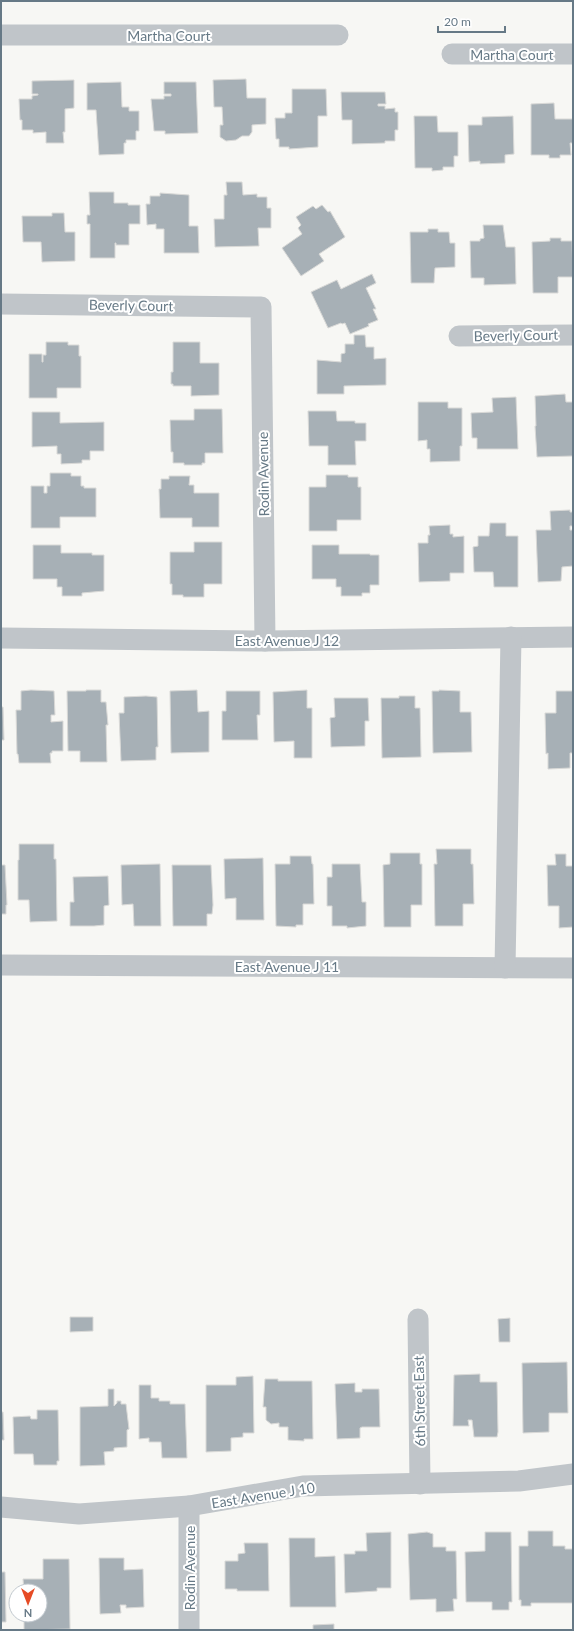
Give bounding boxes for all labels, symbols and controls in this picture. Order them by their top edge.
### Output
scale bar [438,8,505,34]
text: 20 m [444,14,471,29]
street label: Martha Court [127,27,211,44]
street label: Martha Court [470,46,554,63]
street label: Beverly Court [89,296,173,314]
street label: Beverly Court [474,326,558,344]
street label: Rodin Avenue [254,431,272,517]
street label: East Avenue J 12 [235,632,339,649]
street label: East Avenue J 11 [235,958,339,975]
street label: 6th Street East [410,1355,428,1447]
street label: East Avenue J 10 [210,1478,316,1512]
street label: Rodin Avenue [181,1526,198,1610]
north arrow [8,1583,48,1623]
text: N [24,1607,32,1620]

